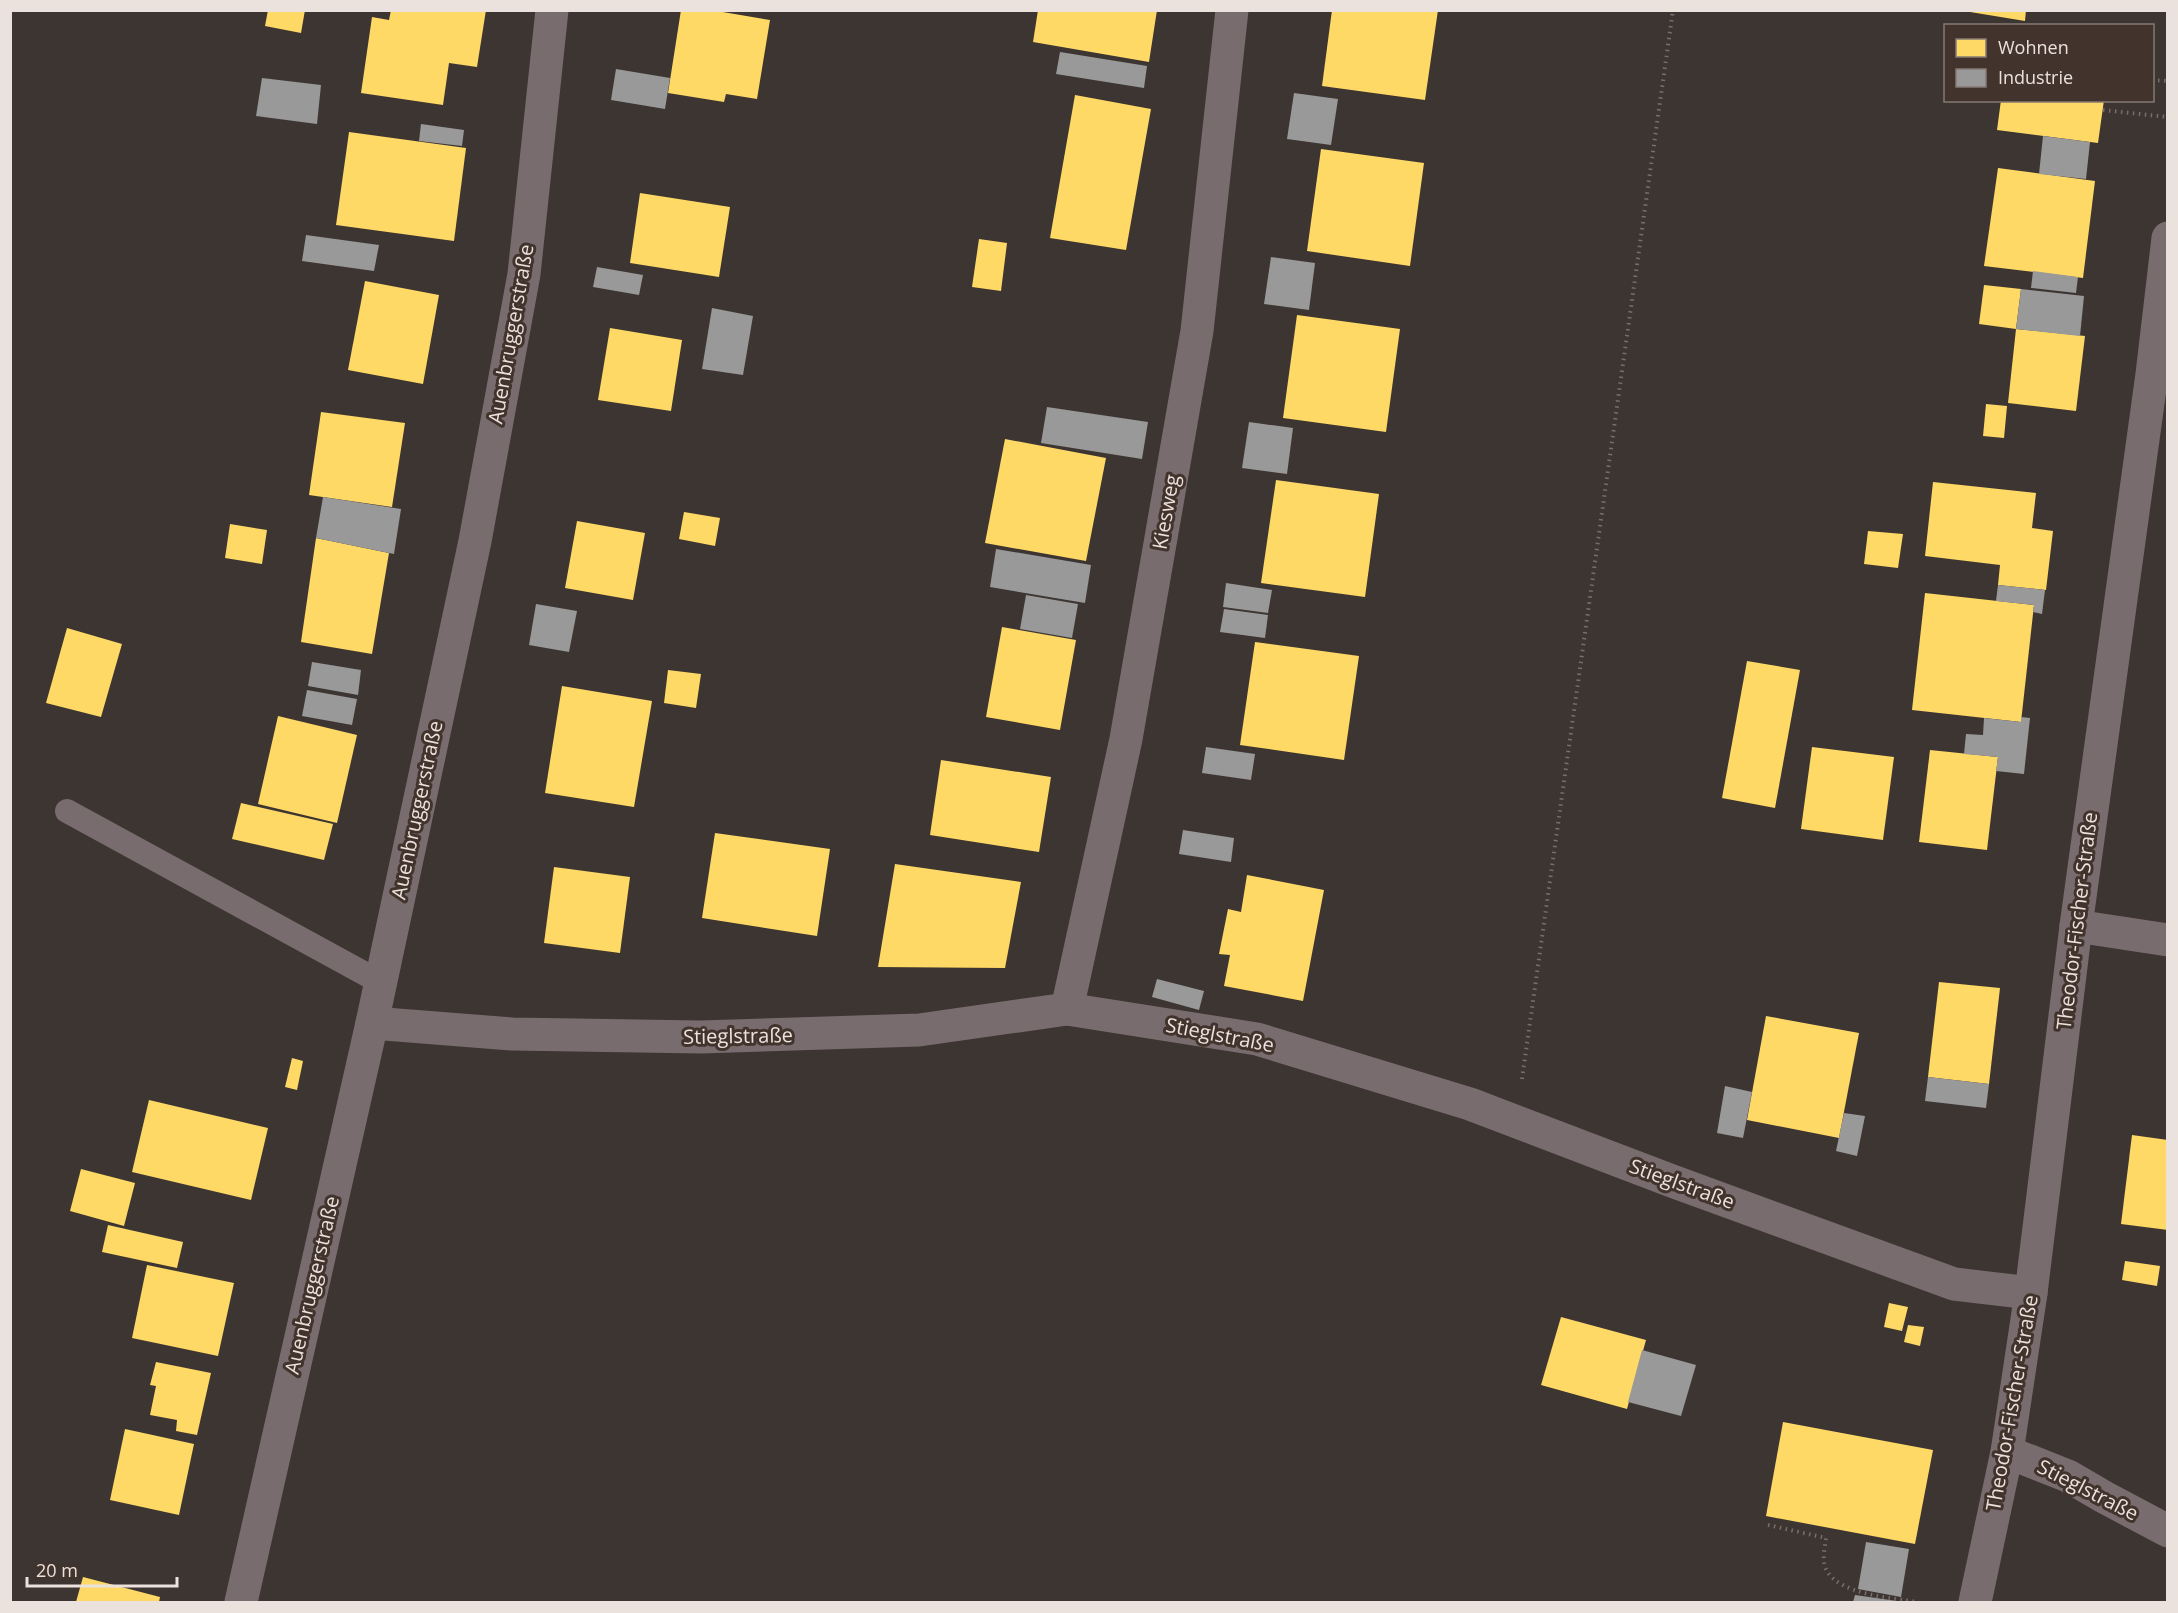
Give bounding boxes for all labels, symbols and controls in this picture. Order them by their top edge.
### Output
legend [1944,24,2154,102]
text: Wohnen [1998,35,2069,59]
text: Industrie [1998,65,2073,89]
street label: Auenbruggerstraße [481,242,540,426]
street label: Kiesweg [1146,472,1185,552]
street label: Auenbruggerstraße [384,718,449,902]
street label: Theodor-Fischer-Straße [2050,811,2103,1031]
street label: Stieglstraße [1164,1011,1277,1058]
street label: Stieglstraße [683,1021,793,1050]
street label: Stieglstraße [1626,1152,1738,1215]
street label: Auenbruggerstraße [278,1193,345,1377]
street label: Theodor-Fischer-Straße [1979,1293,2044,1513]
street label: Stieglstraße [2033,1453,2143,1527]
scale bar [27,1550,177,1588]
text: 20 m [36,1558,78,1582]

